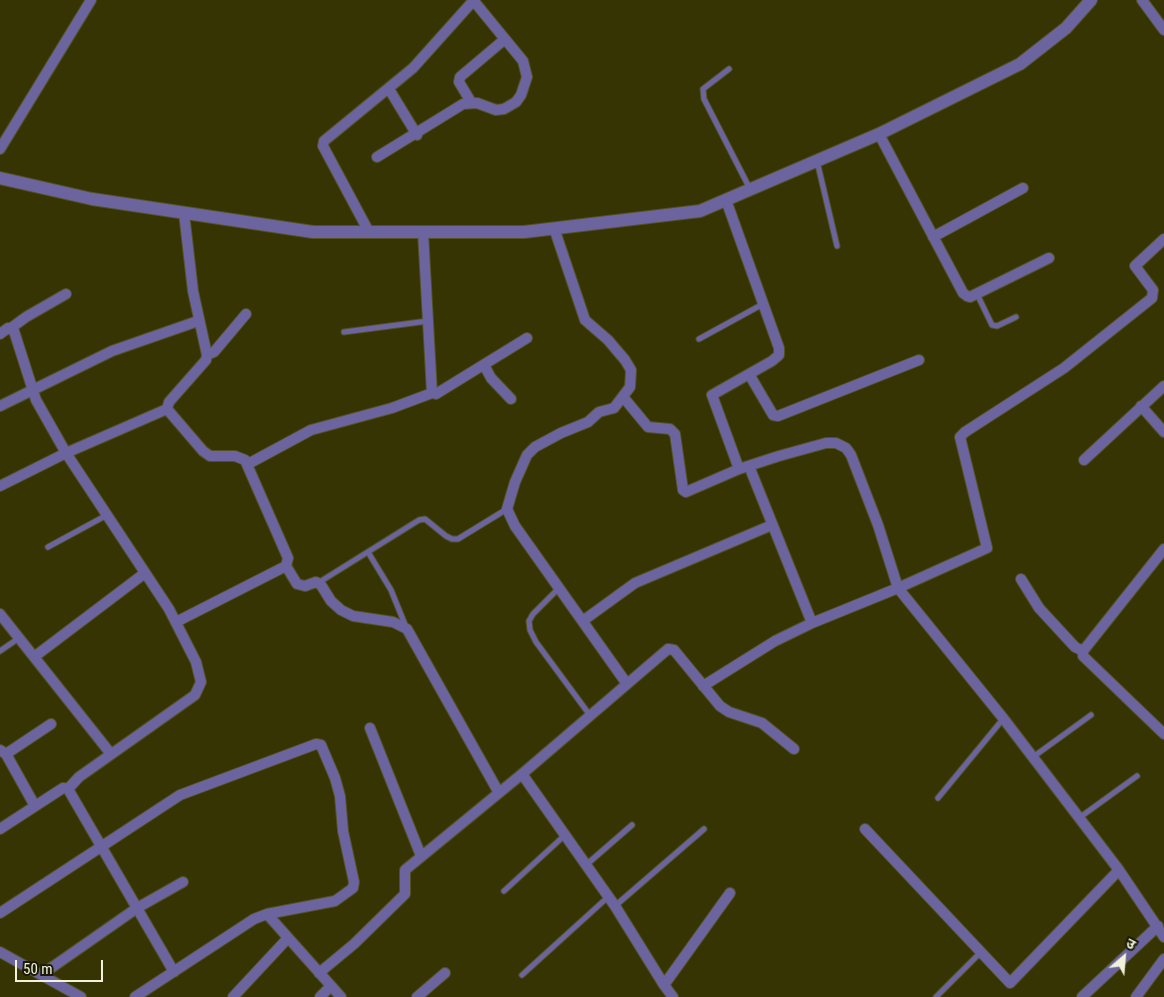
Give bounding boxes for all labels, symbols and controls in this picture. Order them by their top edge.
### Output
north arrow [1099,932,1149,982]
text: उ [1124,935,1138,953]
scale bar [18,950,105,982]
text: 50 m [23,960,53,978]

